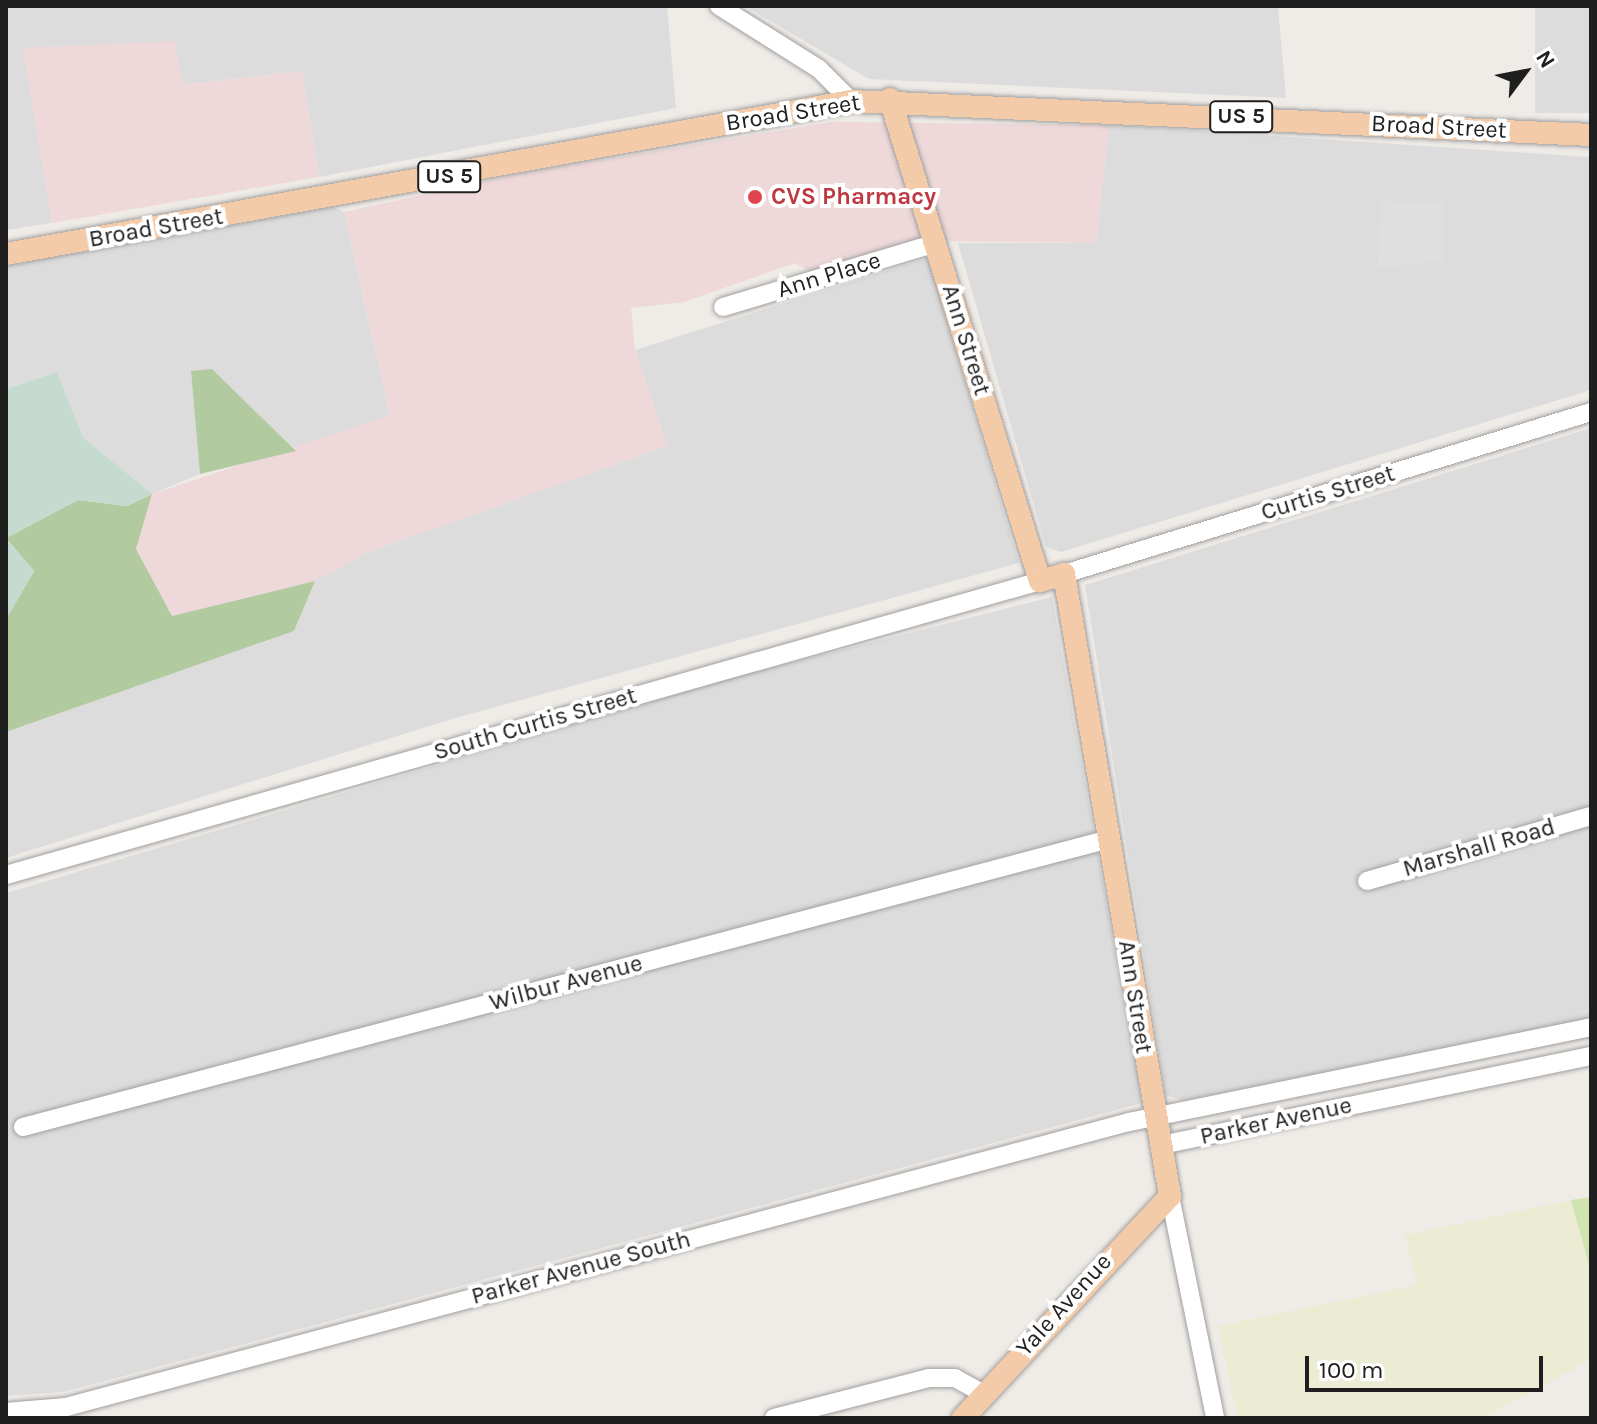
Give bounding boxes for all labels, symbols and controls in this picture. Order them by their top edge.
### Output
north arrow [1485,32,1565,112]
text: N [1530,46,1561,73]
street label: Broad Street [724,88,862,138]
road number: US 5 [1209,99,1273,135]
street label: Broad Street [1370,109,1508,145]
road number: US 5 [417,159,481,195]
place label: CVS Pharmacy [771,183,936,211]
marker: CVS Pharmacy [746,188,764,206]
street label: Broad Street [87,202,225,254]
street label: Ann Place [774,246,884,304]
street label: Ann Street [936,281,996,399]
street label: Curtis Street [1258,459,1398,527]
street label: South Curtis Street [430,681,640,767]
street label: Marshall Road [1400,813,1558,883]
street label: Ann Street [1112,938,1158,1056]
street label: Wilbur Avenue [486,949,646,1017]
street label: Parker Avenue [1198,1091,1354,1151]
street label: Parker Avenue South [468,1225,694,1311]
street label: Yale Avenue [1010,1248,1118,1362]
scale bar [1309,1340,1547,1390]
text: 100 m [1319,1356,1384,1384]

